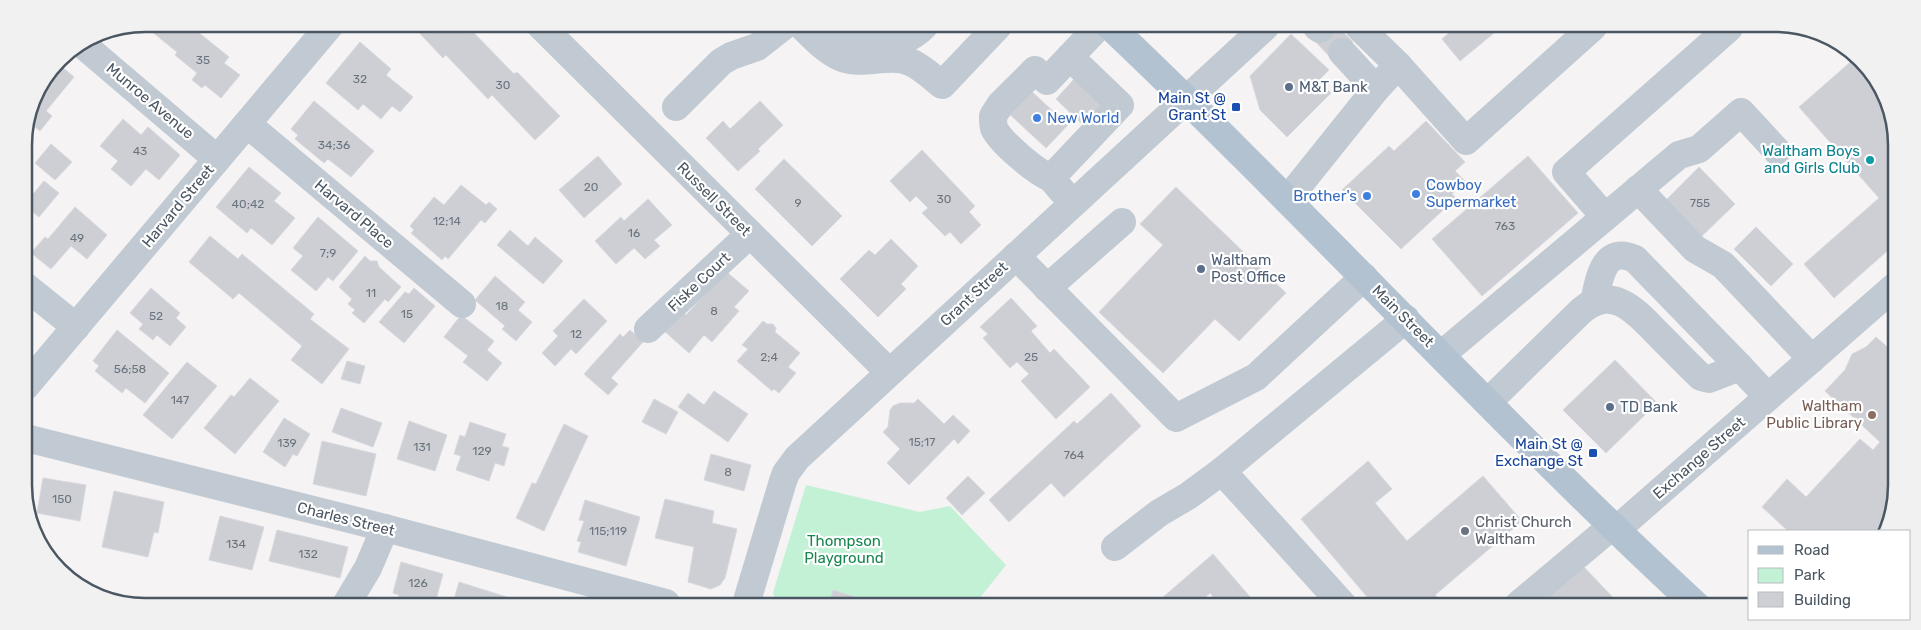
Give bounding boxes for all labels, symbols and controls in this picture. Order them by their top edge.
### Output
house number: 35 [196,53,210,67]
street label: Munroe Avenue [103,59,197,143]
house number: 32 [353,72,367,86]
house number: 30 [496,78,510,92]
place label: M&T Bank [1299,78,1368,96]
marker: M&T Bank [1283,81,1295,93]
place label: Main St @ Grant St [1158,89,1226,124]
marker: Main St @ Grant St [1230,101,1242,113]
place label: New World [1047,109,1119,127]
marker: New World [1031,112,1043,124]
house number: 34;36 [318,138,350,152]
place label: Waltham Boys and Girls Club [1762,142,1860,177]
house number: 43 [133,144,147,158]
marker: Waltham Boys and Girls Club [1864,154,1876,166]
street label: Russell Street [673,158,755,240]
street label: Harvard Street [138,161,218,251]
street label: Harvard Place [311,176,397,252]
place label: Cowboy Supermarket [1426,176,1516,211]
house number: 20 [584,180,598,194]
place label: Brother's [1293,187,1357,205]
marker: Cowboy Supermarket [1410,188,1422,200]
marker: Brother's [1361,190,1373,202]
house number: 30 [937,192,951,206]
house number: 9 [794,196,802,210]
house number: 755 [1690,196,1710,210]
house number: 40;42 [232,197,264,211]
house number: 12;14 [433,214,462,228]
house number: 763 [1495,219,1515,233]
house number: 16 [628,226,640,240]
house number: 49 [70,231,84,245]
house number: 7;9 [320,246,336,260]
street label: Fiske Court [664,248,734,315]
place label: Waltham Post Office [1211,251,1286,286]
street label: Grant Street [936,258,1012,330]
marker: Waltham Post Office [1195,263,1207,275]
street label: Main Street [1368,281,1438,351]
house number: 11 [366,286,376,300]
house number: 18 [496,299,508,313]
house number: 8 [710,304,718,318]
house number: 15 [401,307,413,321]
house number: 52 [149,309,163,323]
house number: 12 [570,327,582,341]
house number: 2;4 [760,350,778,364]
house number: 25 [1024,350,1038,364]
house number: 56;58 [114,362,146,376]
house number: 147 [171,393,189,407]
place label: Waltham Public Library [1766,397,1862,432]
place label: TD Bank [1620,398,1678,416]
marker: TD Bank [1604,401,1616,413]
marker: Waltham Public Library [1866,409,1878,421]
street label: Exchange Street [1649,413,1749,503]
house number: 15;17 [909,435,935,449]
place label: Main St @ Exchange St [1495,435,1583,470]
house number: 139 [277,436,297,450]
house number: 131 [413,440,431,454]
house number: 129 [472,444,492,458]
marker: Main St @ Exchange St [1587,447,1599,459]
house number: 764 [1064,448,1085,462]
house number: 8 [724,465,732,479]
house number: 150 [52,492,72,506]
street label: Charles Street [295,498,397,540]
place label: Christ Church Waltham [1475,513,1572,548]
house number: 115;119 [589,524,627,538]
marker: Christ Church Waltham [1459,525,1471,537]
legend [1748,530,1911,620]
park label: Thompson Playground [804,532,884,567]
house number: 134 [226,537,246,551]
text: Road [1794,541,1830,559]
house number: 132 [298,547,318,561]
text: Park [1794,566,1825,584]
house number: 126 [408,576,428,590]
text: Building [1794,591,1851,609]

